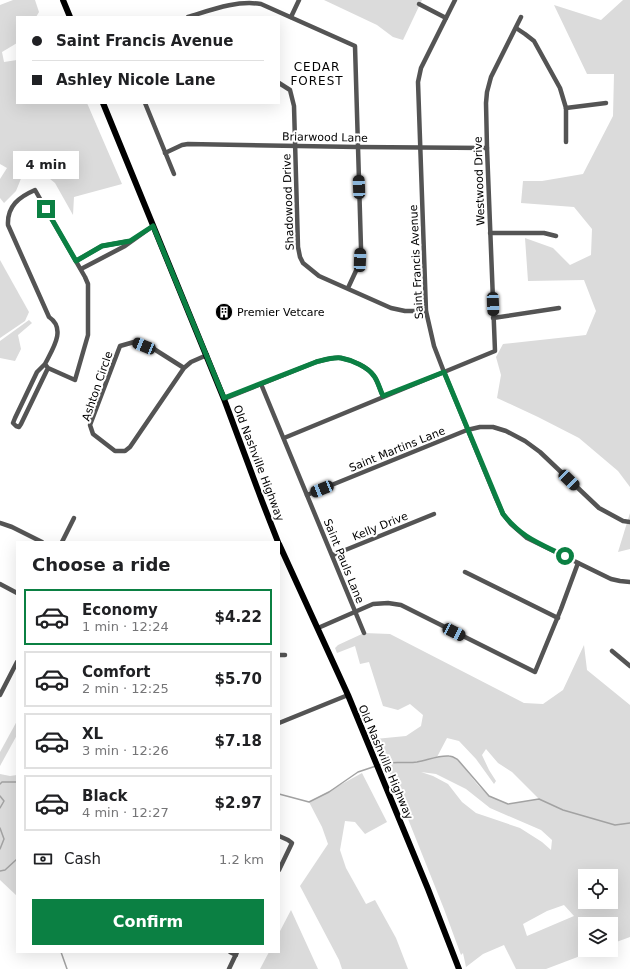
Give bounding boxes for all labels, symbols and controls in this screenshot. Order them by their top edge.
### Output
text: Saint Francis Avenue [56,32,233,50]
district label: CEDAR FOREST [290,60,344,88]
text: Ashley Nicole Lane [56,71,216,89]
street label: Briarwood Lane [282,130,368,145]
street label: Westwood Drive [471,136,488,226]
callout: 4 min [13,151,79,179]
street label: Shadowood Drive [280,153,297,251]
text: 4 min [26,157,66,172]
car [353,175,365,199]
route end [37,200,55,218]
street label: Saint Francis Avenue [407,204,426,320]
car [354,248,366,272]
car [487,292,499,316]
building icon: Premier Vetcare [214,302,234,322]
place label: Premier Vetcare [237,306,325,319]
car [131,336,157,356]
street label: Ashton Circle [80,349,116,423]
street label: Old Nashville Highway [230,403,287,524]
street label: Saint Martins Lane [347,424,447,475]
car [556,467,582,493]
car [309,479,335,499]
street label: Kelly Drive [350,509,410,544]
street label: Saint Pauls Lane [321,517,367,606]
route start [556,547,574,565]
text: Choose a ride [32,554,171,575]
icon: car [34,599,70,635]
text: Economy [82,601,158,619]
text: $4.22 [215,608,262,626]
text: 1 min · 12:24 [82,619,169,634]
car [441,621,467,643]
icon: car [34,661,70,697]
text: Comfort [82,663,150,681]
text: $5.70 [215,670,262,688]
text: 2 min · 12:25 [82,681,169,696]
street label: Old Nashville Highway [355,703,416,822]
icon: car [34,723,70,759]
text: XL [82,725,103,743]
text: $7.18 [215,732,262,750]
text: 3 min · 12:26 [82,743,169,758]
icon: car [34,785,70,821]
text: Black [82,787,128,805]
text: $2.97 [215,794,262,812]
text: 4 min · 12:27 [82,805,169,820]
icon: cash [32,848,54,870]
text: Cash [64,850,101,868]
text: 1.2 km [219,852,264,867]
map controls [578,869,618,957]
button: locate [578,869,618,909]
button: Confirm [32,899,264,945]
button: layers [578,917,618,957]

